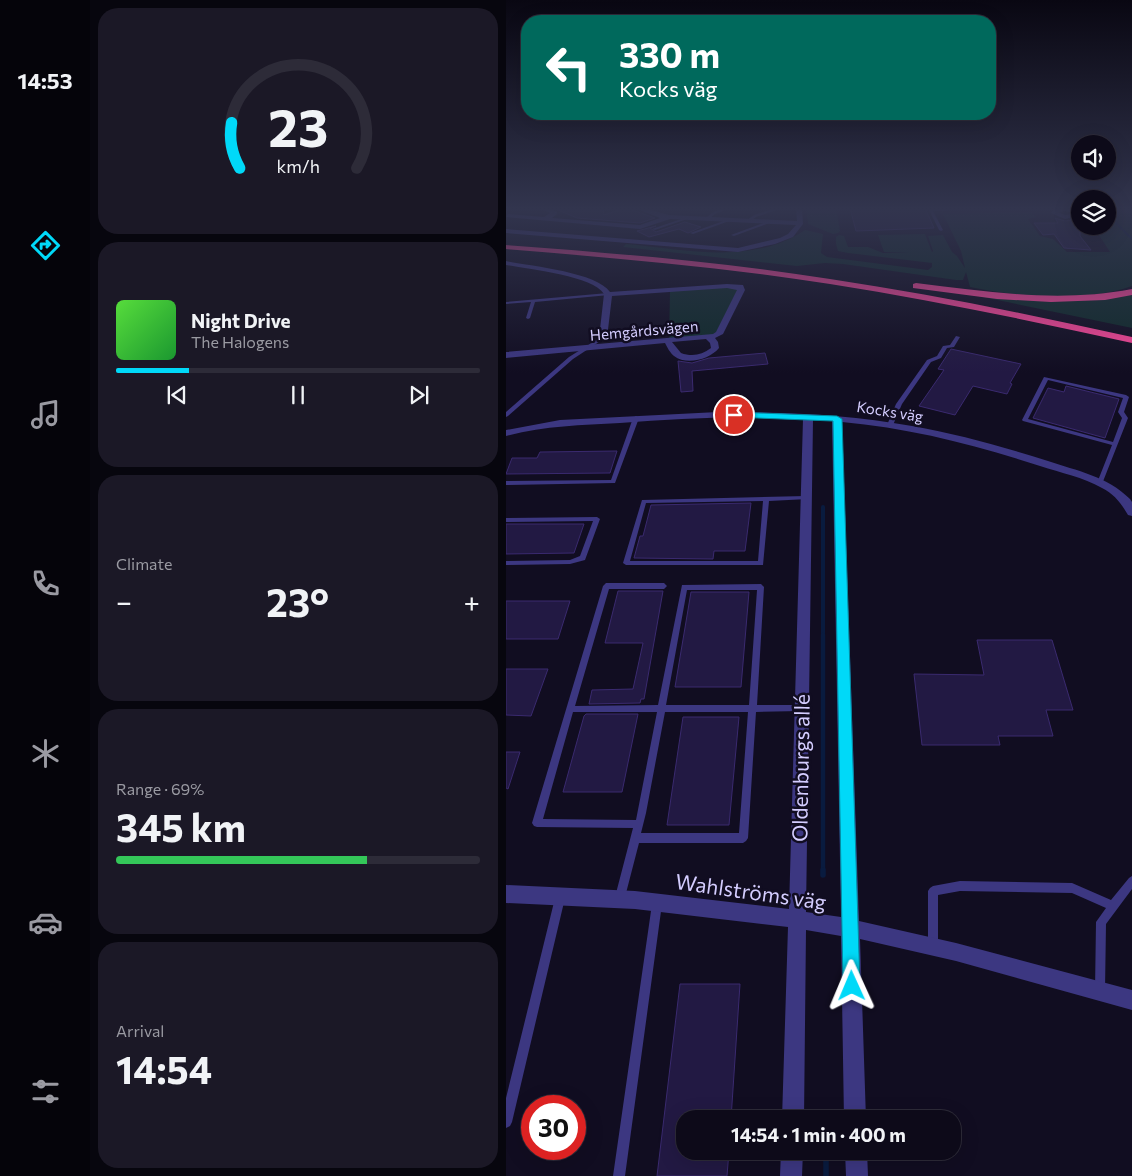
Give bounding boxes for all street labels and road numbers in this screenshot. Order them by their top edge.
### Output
street label: Hemgårdsvägen [589,316,699,344]
street label: Kocks väg [855,397,925,425]
street label: Oldenburgs allé [786,694,814,842]
street label: Wahlströms väg [674,868,828,914]

